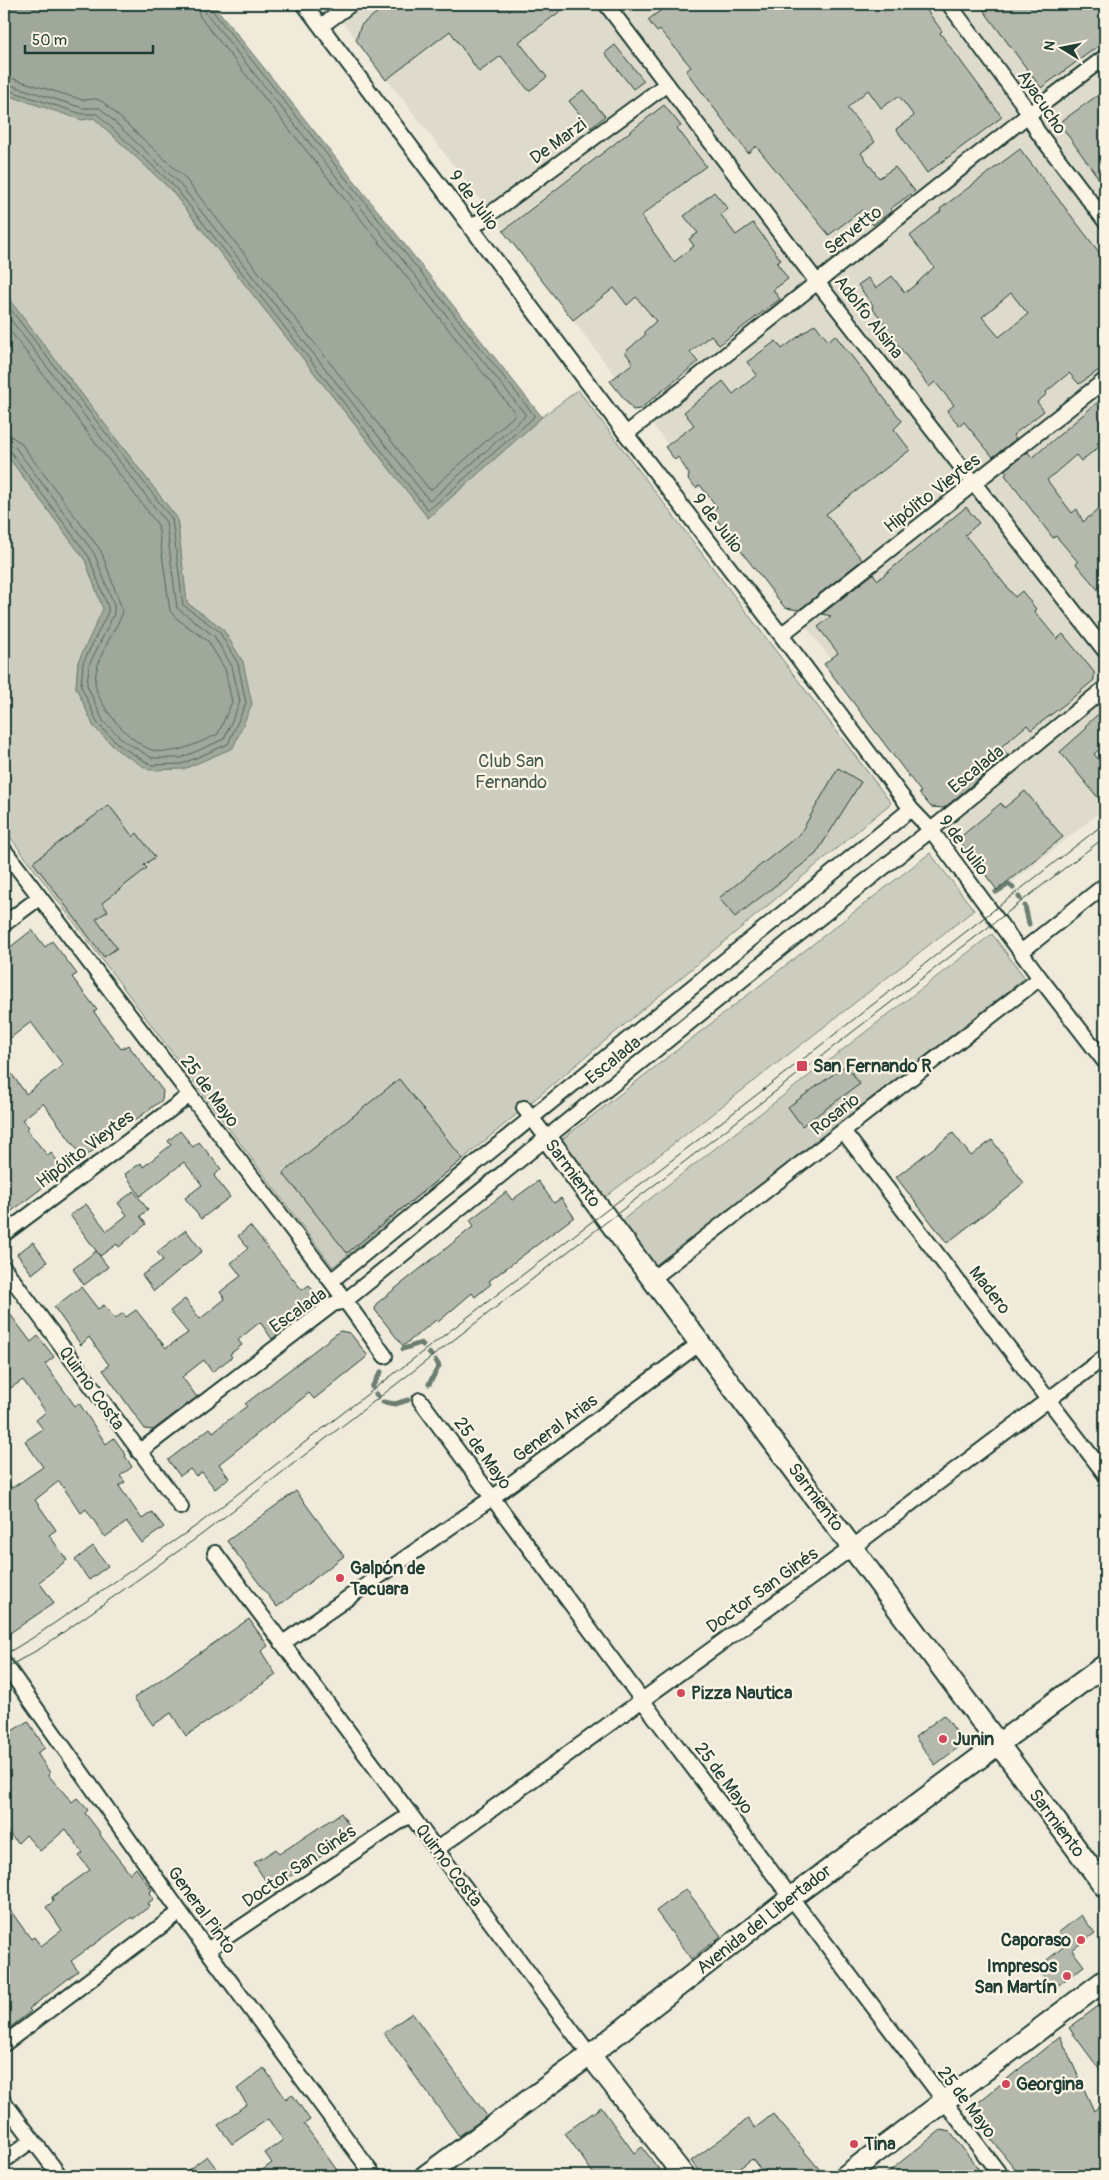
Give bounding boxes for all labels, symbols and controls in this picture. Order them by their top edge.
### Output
scale bar [25,22,152,54]
north arrow [1036,22,1086,72]
text: 50 m [32,31,67,50]
text: N [1040,40,1059,52]
street label: Ayacucho [1012,66,1072,139]
street label: De Marzi [525,113,591,170]
street label: 9 de Julio [443,166,504,235]
street label: Servetto [820,201,887,260]
street label: Adolfo Alsina [829,271,908,364]
street label: Hipólito Vieytes [880,449,985,538]
street label: 9 de Julio [687,489,748,558]
street label: Escalada [944,740,1009,799]
park label: Club San Fernando [475,750,547,794]
street label: 9 de Julio [933,811,994,880]
street label: Escalada [581,1031,646,1090]
street label: 25 de Mayo [175,1051,244,1132]
place label: San Fernando R [813,1055,932,1078]
marker: San Fernando R [795,1059,809,1073]
street label: Rosario [806,1088,865,1141]
street label: Hipólito Vieytes [32,1105,139,1193]
street label: Sarmiento [539,1134,606,1212]
street label: Madero [964,1262,1016,1319]
street label: Escalada [265,1282,331,1338]
street label: Quirno Costa [53,1342,130,1435]
street label: General Arias [508,1389,602,1468]
street label: 25 de Mayo [449,1412,517,1494]
street label: Sarmiento [782,1458,849,1536]
street label: Doctor San Ginés [702,1542,823,1639]
place label: Galpón de Tacuara [349,1557,426,1601]
marker: Galpón de Tacuara [334,1572,346,1584]
place label: Pizza Nautica [691,1682,793,1705]
marker: Pizza Nautica [675,1687,687,1699]
place label: Junin [953,1728,994,1751]
marker: Junin [937,1733,949,1745]
street label: 25 de Mayo [689,1738,758,1819]
street label: Sarmiento [1023,1784,1090,1862]
street label: Quirno Costa [410,1819,487,1911]
street label: Doctor San Ginés [238,1820,361,1913]
street label: Avenida del Libertador [692,1859,837,1979]
street label: General Pinto [162,1862,241,1959]
place label: Caporaso [1001,1929,1071,1952]
marker: Caporaso [1075,1934,1087,1946]
place label: Impresos San Martín [974,1955,1058,1999]
marker: Impresos San Martín [1061,1970,1073,1982]
street label: 25 de Mayo [932,2062,1001,2143]
place label: Georgina [1016,2073,1084,2096]
marker: Georgina [1000,2078,1012,2090]
place label: Tina [863,2133,896,2156]
marker: Tina [848,2138,860,2150]

